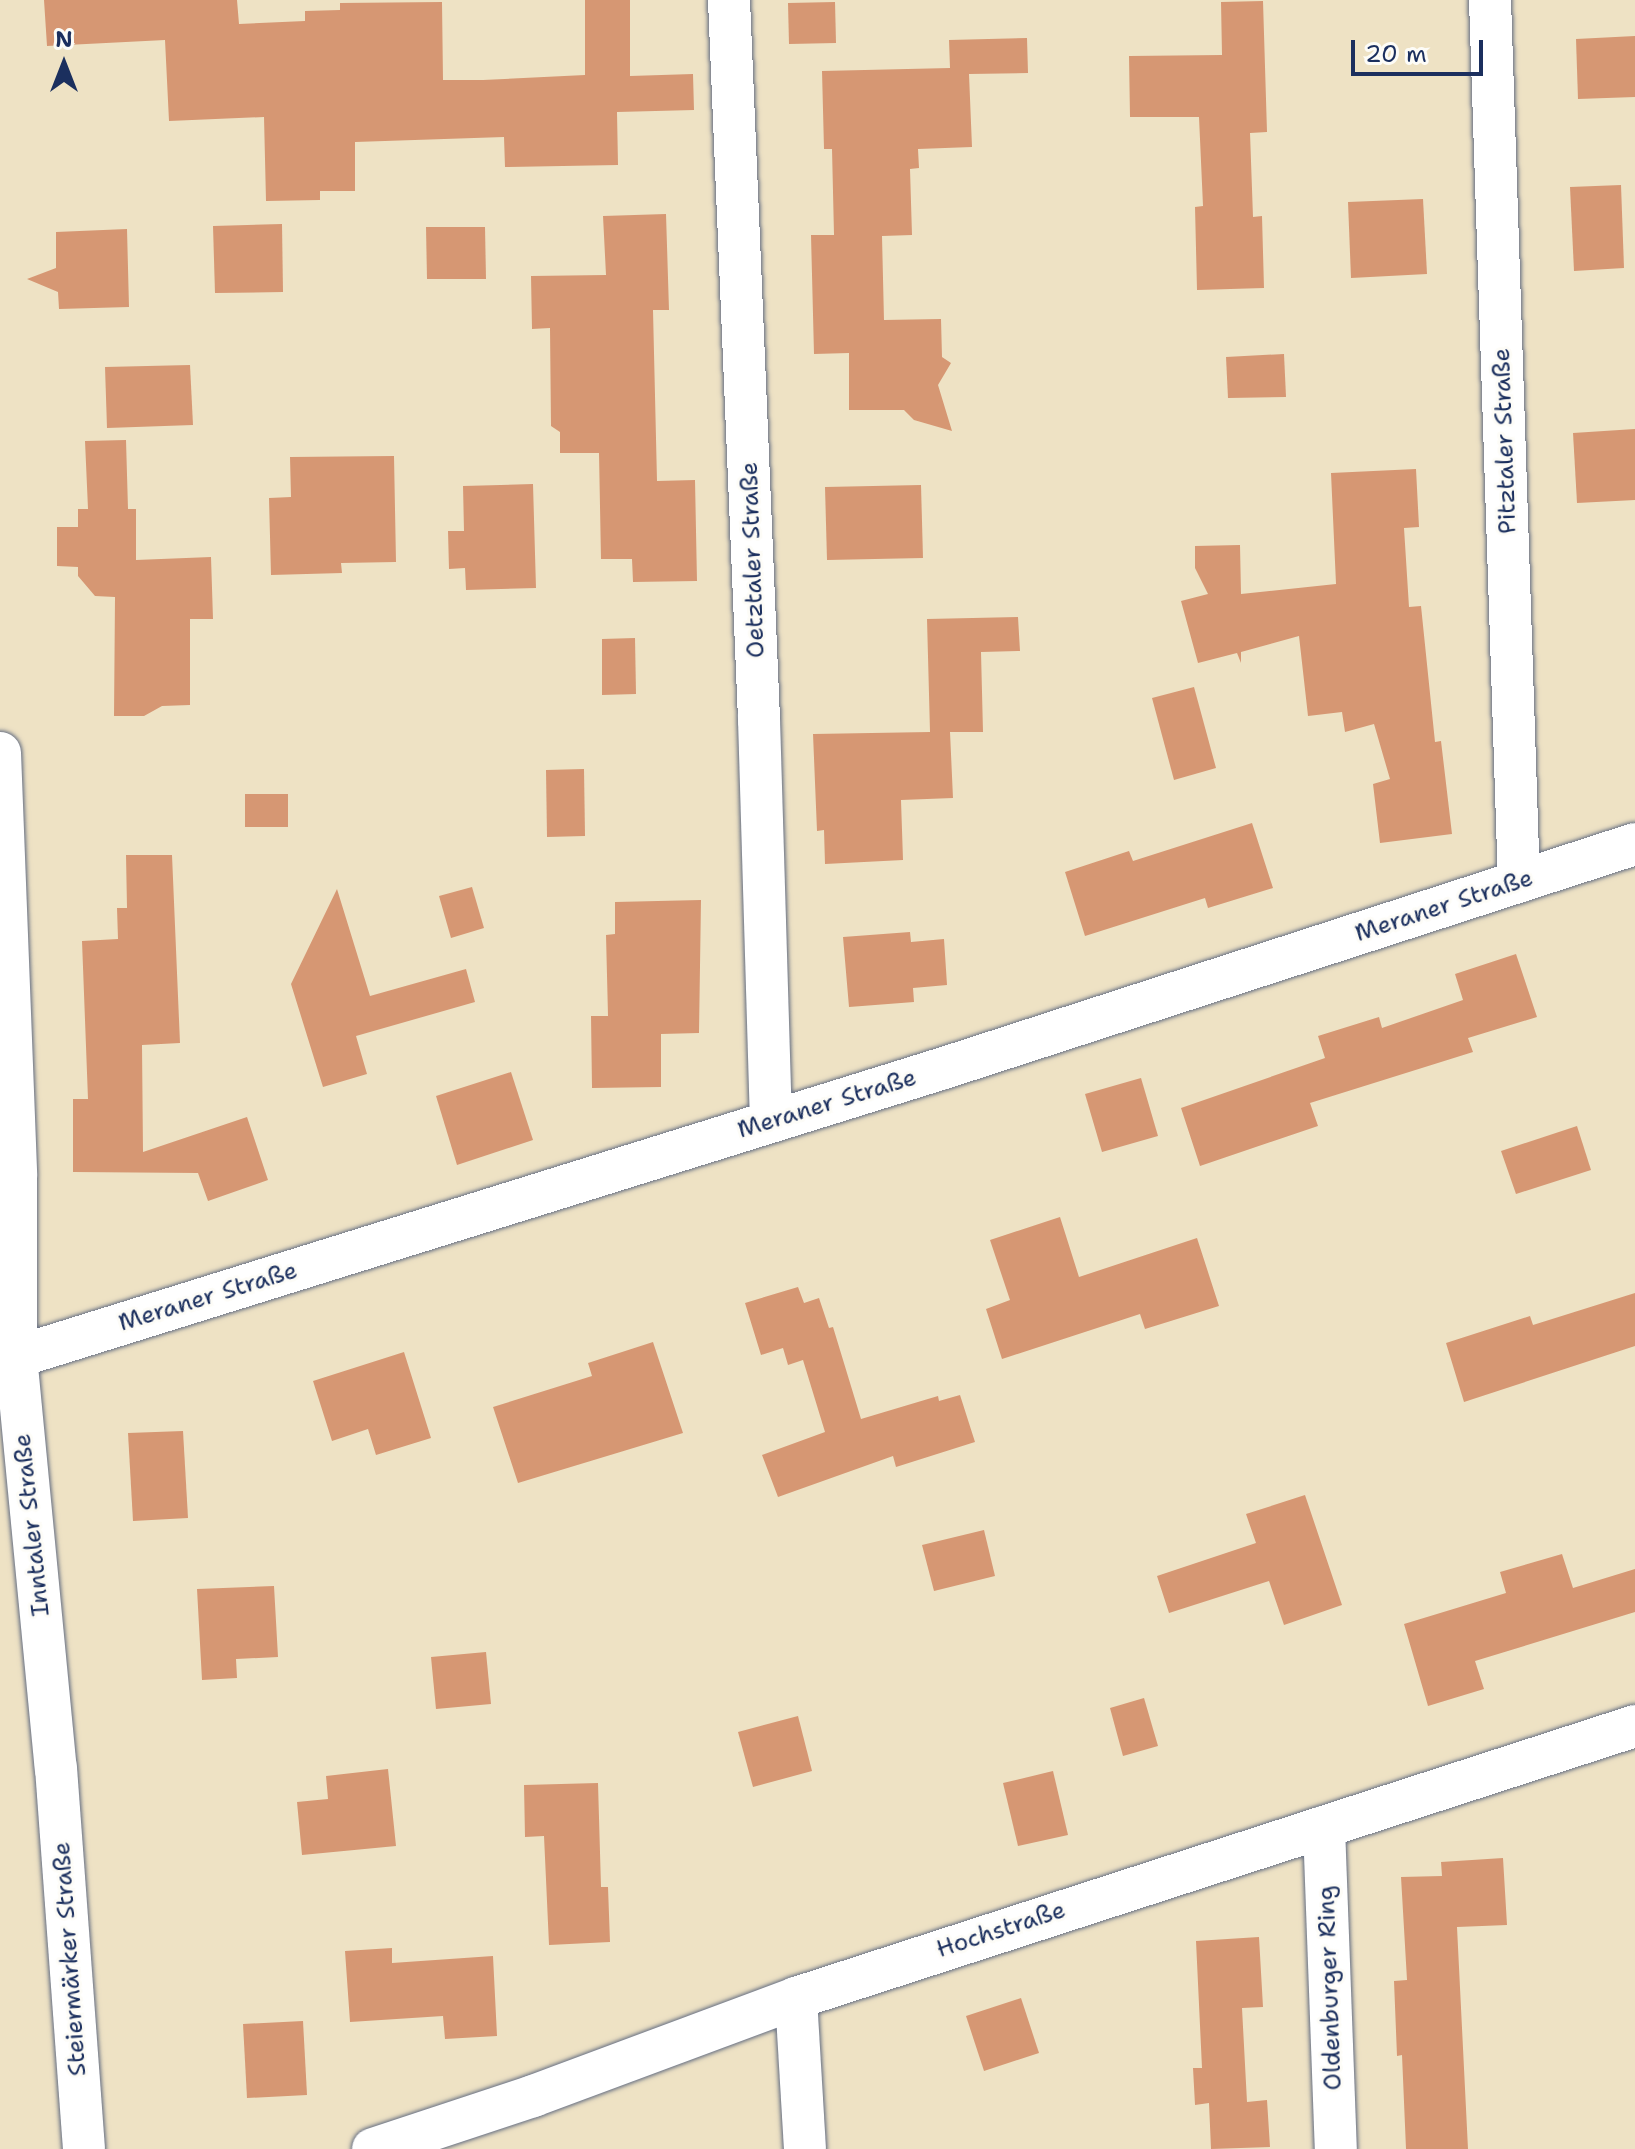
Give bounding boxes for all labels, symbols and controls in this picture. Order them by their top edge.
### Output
north arrow [24,24,104,104]
scale bar [1355,24,1487,74]
text: N [55,25,73,54]
text: 20 m [1365,38,1427,70]
street label: Pitztaler Straße [1487,347,1523,535]
street label: Oetztaler Straße [735,461,771,659]
street label: Meraner Straße [1351,864,1537,948]
street label: Meraner Straße [734,1063,920,1145]
street label: Meraner Straße [115,1256,301,1338]
street label: Inntaler Straße [8,1432,56,1618]
street label: Steiermärker Straße [47,1841,93,2077]
street label: Oldenburger Ring [1312,1885,1348,2091]
street label: Hochstraße [933,1896,1069,1964]

